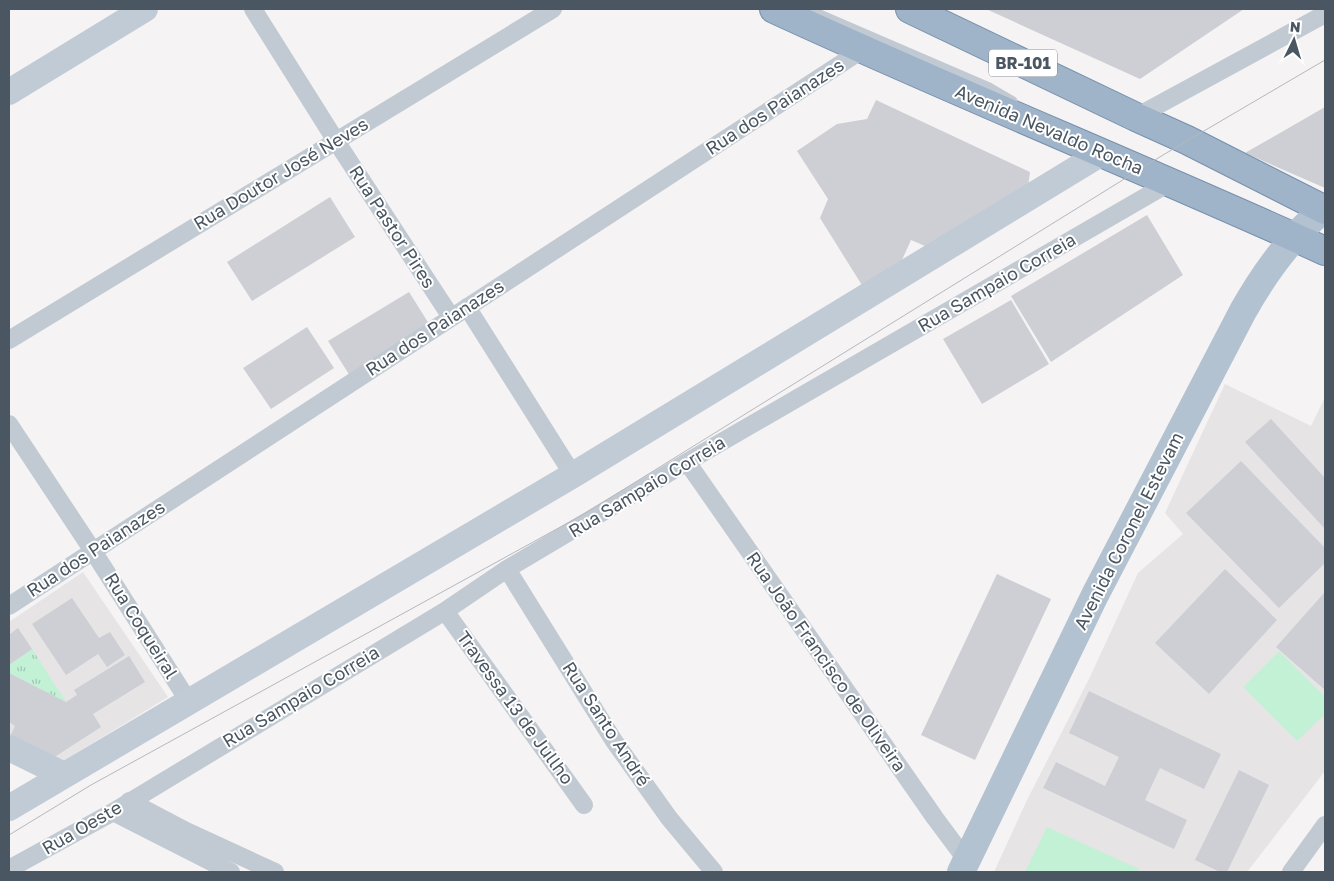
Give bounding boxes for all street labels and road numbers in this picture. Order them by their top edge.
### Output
road number: BR-101 [989,49,1057,76]
street label: Rua dos Paianazes [701,53,848,159]
street label: Avenida Nevaldo Rocha [952,79,1147,179]
street label: Rua Doutor José Neves [189,112,372,234]
street label: Rua Pastor Pires [345,161,441,292]
street label: Rua Sampaio Correia [914,228,1079,336]
street label: Rua dos Paianazes [361,274,508,380]
street label: Avenida Coronel Estevam [1069,428,1188,633]
street label: Rua Sampaio Correia [564,431,729,542]
street label: Rua dos Paianazes [22,495,169,601]
street label: Rua João Francisco de Oliveira [742,547,911,776]
street label: Rua Coqueiral [101,569,183,683]
street label: Travessa 13 de Jullho [453,626,579,788]
street label: Rua Sampaio Correia [218,641,383,752]
street label: Rua Santo André [558,657,655,790]
street label: Rua Oeste [38,796,125,859]

